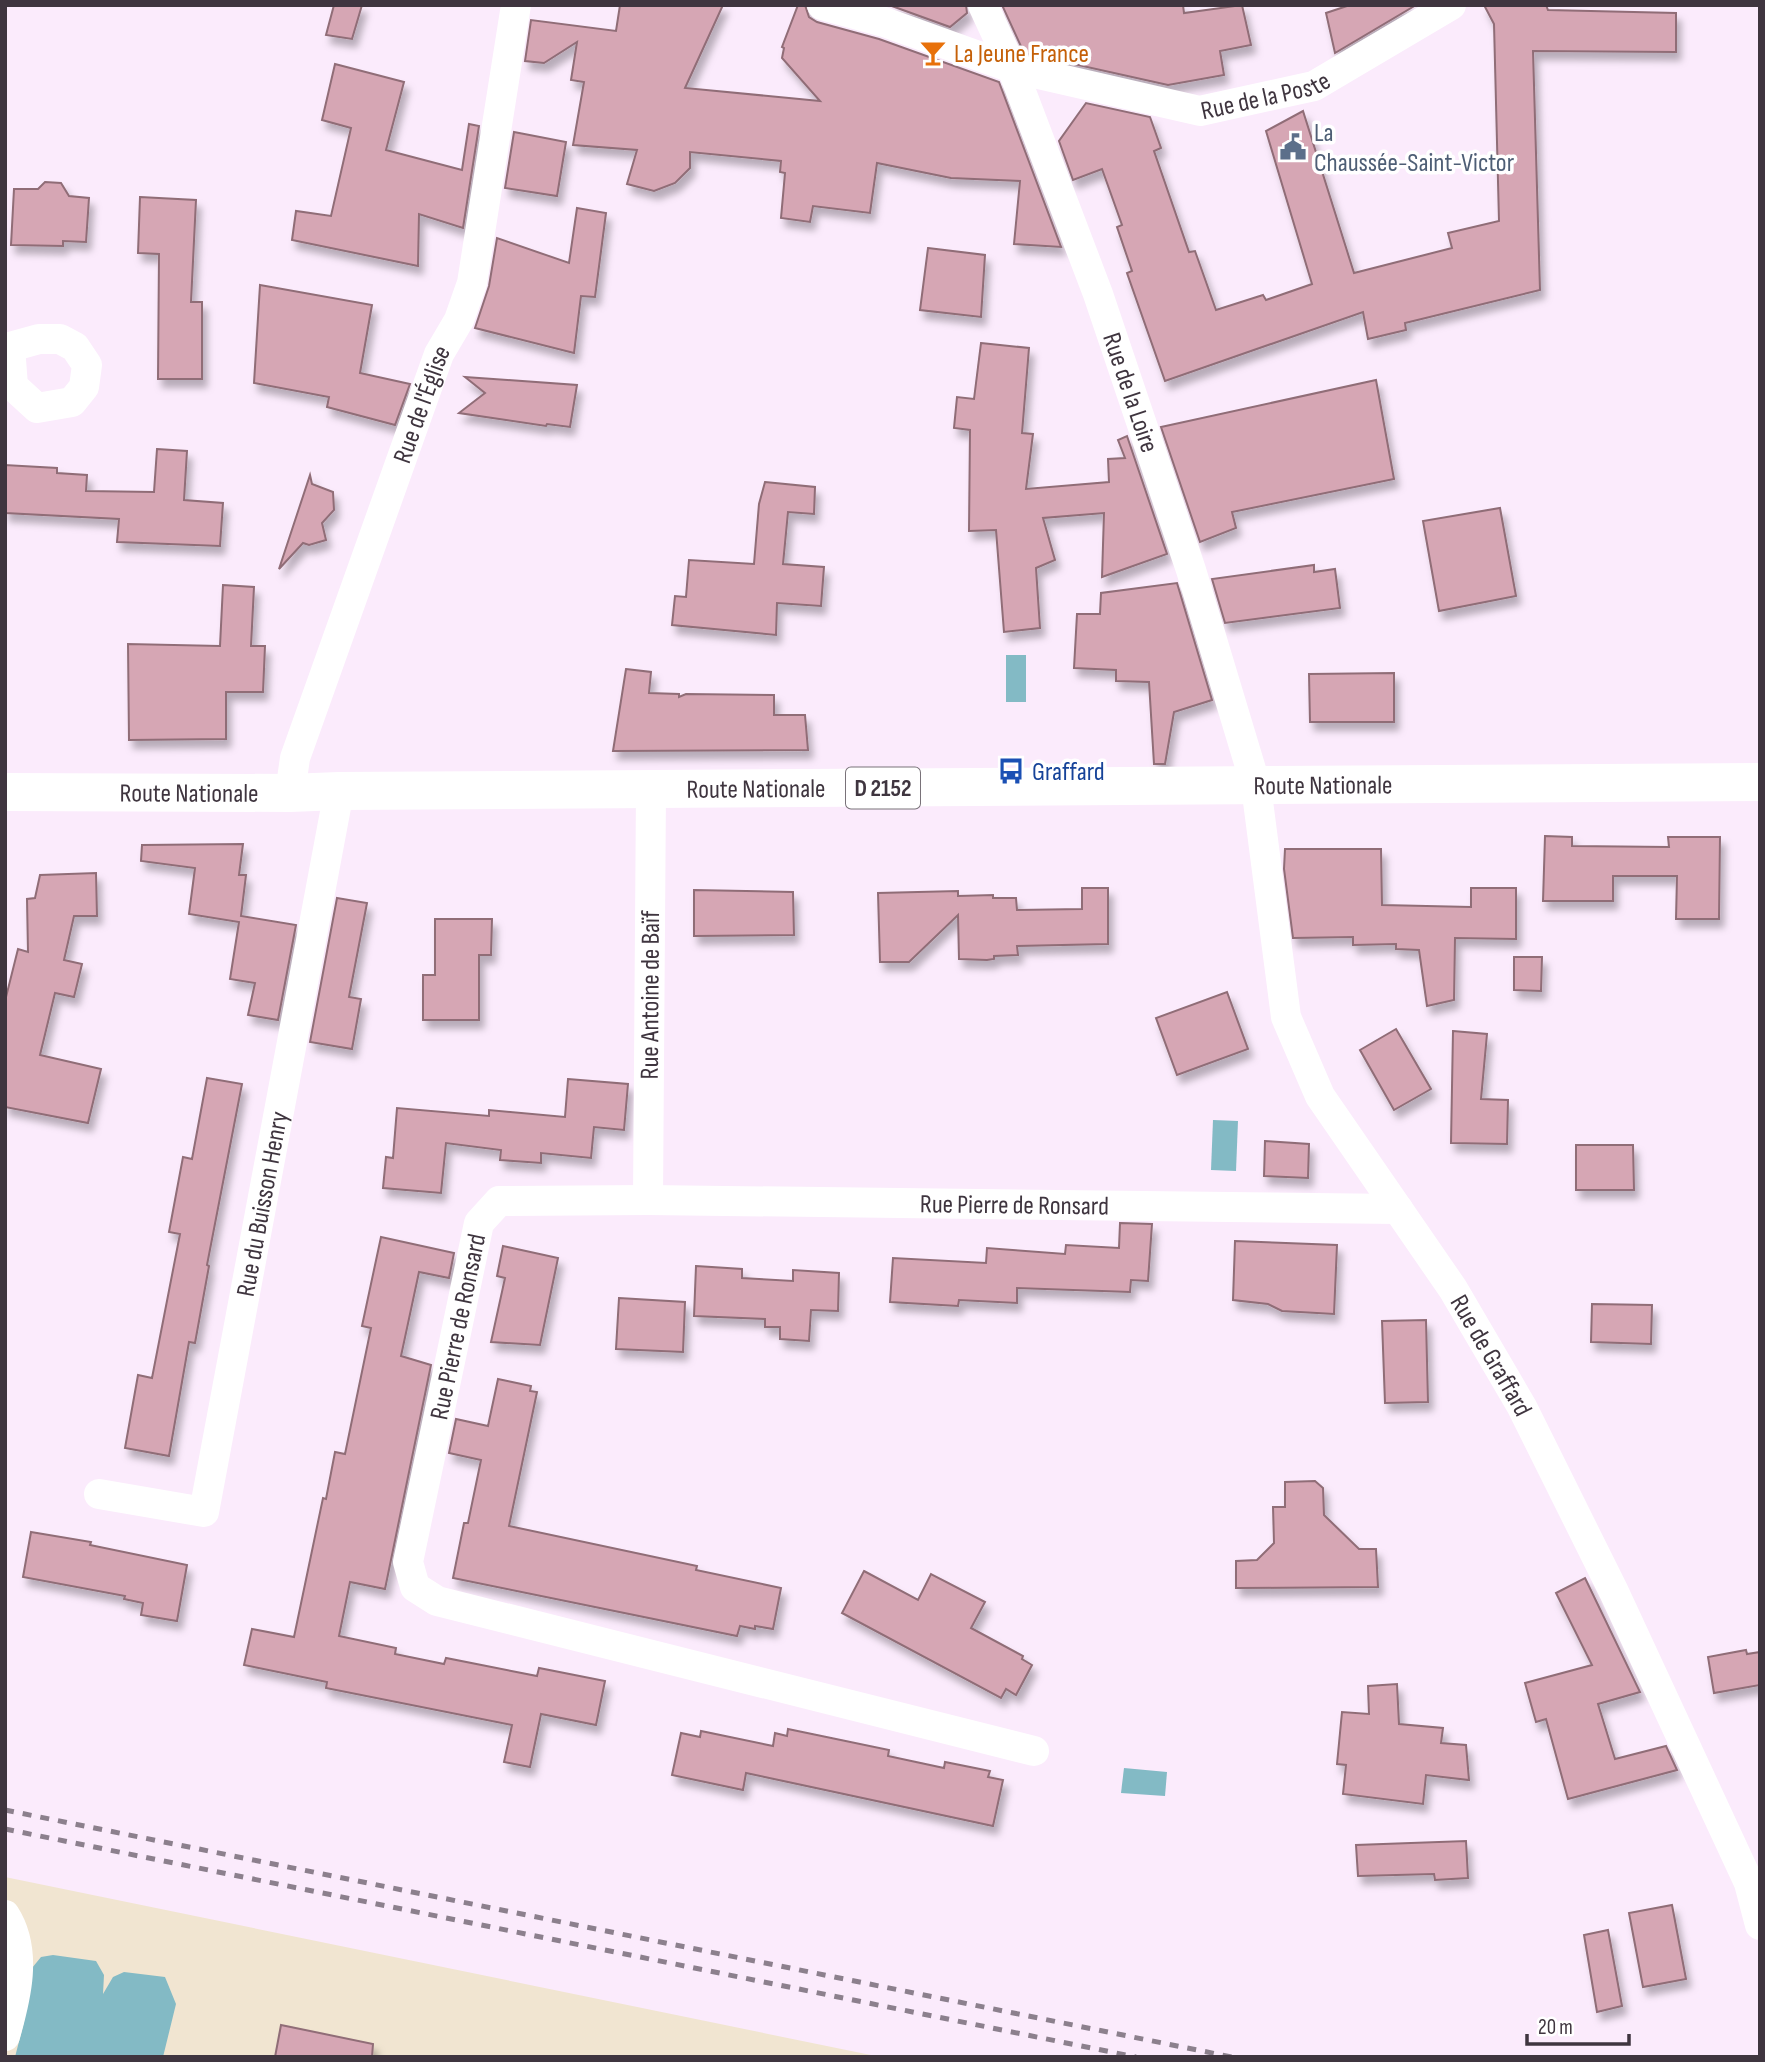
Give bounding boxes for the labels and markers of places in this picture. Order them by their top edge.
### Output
bar icon: La Jeune France [918,38,948,68]
place label: La Jeune France [954,39,1089,70]
place label: La Chaussée-Saint-Victor [1314,118,1515,179]
public building icon: La Chaussée-Saint-Victor [1278,132,1308,162]
bus stop icon: Graffard [996,756,1026,786]
place label: Graffard [1032,757,1105,788]

